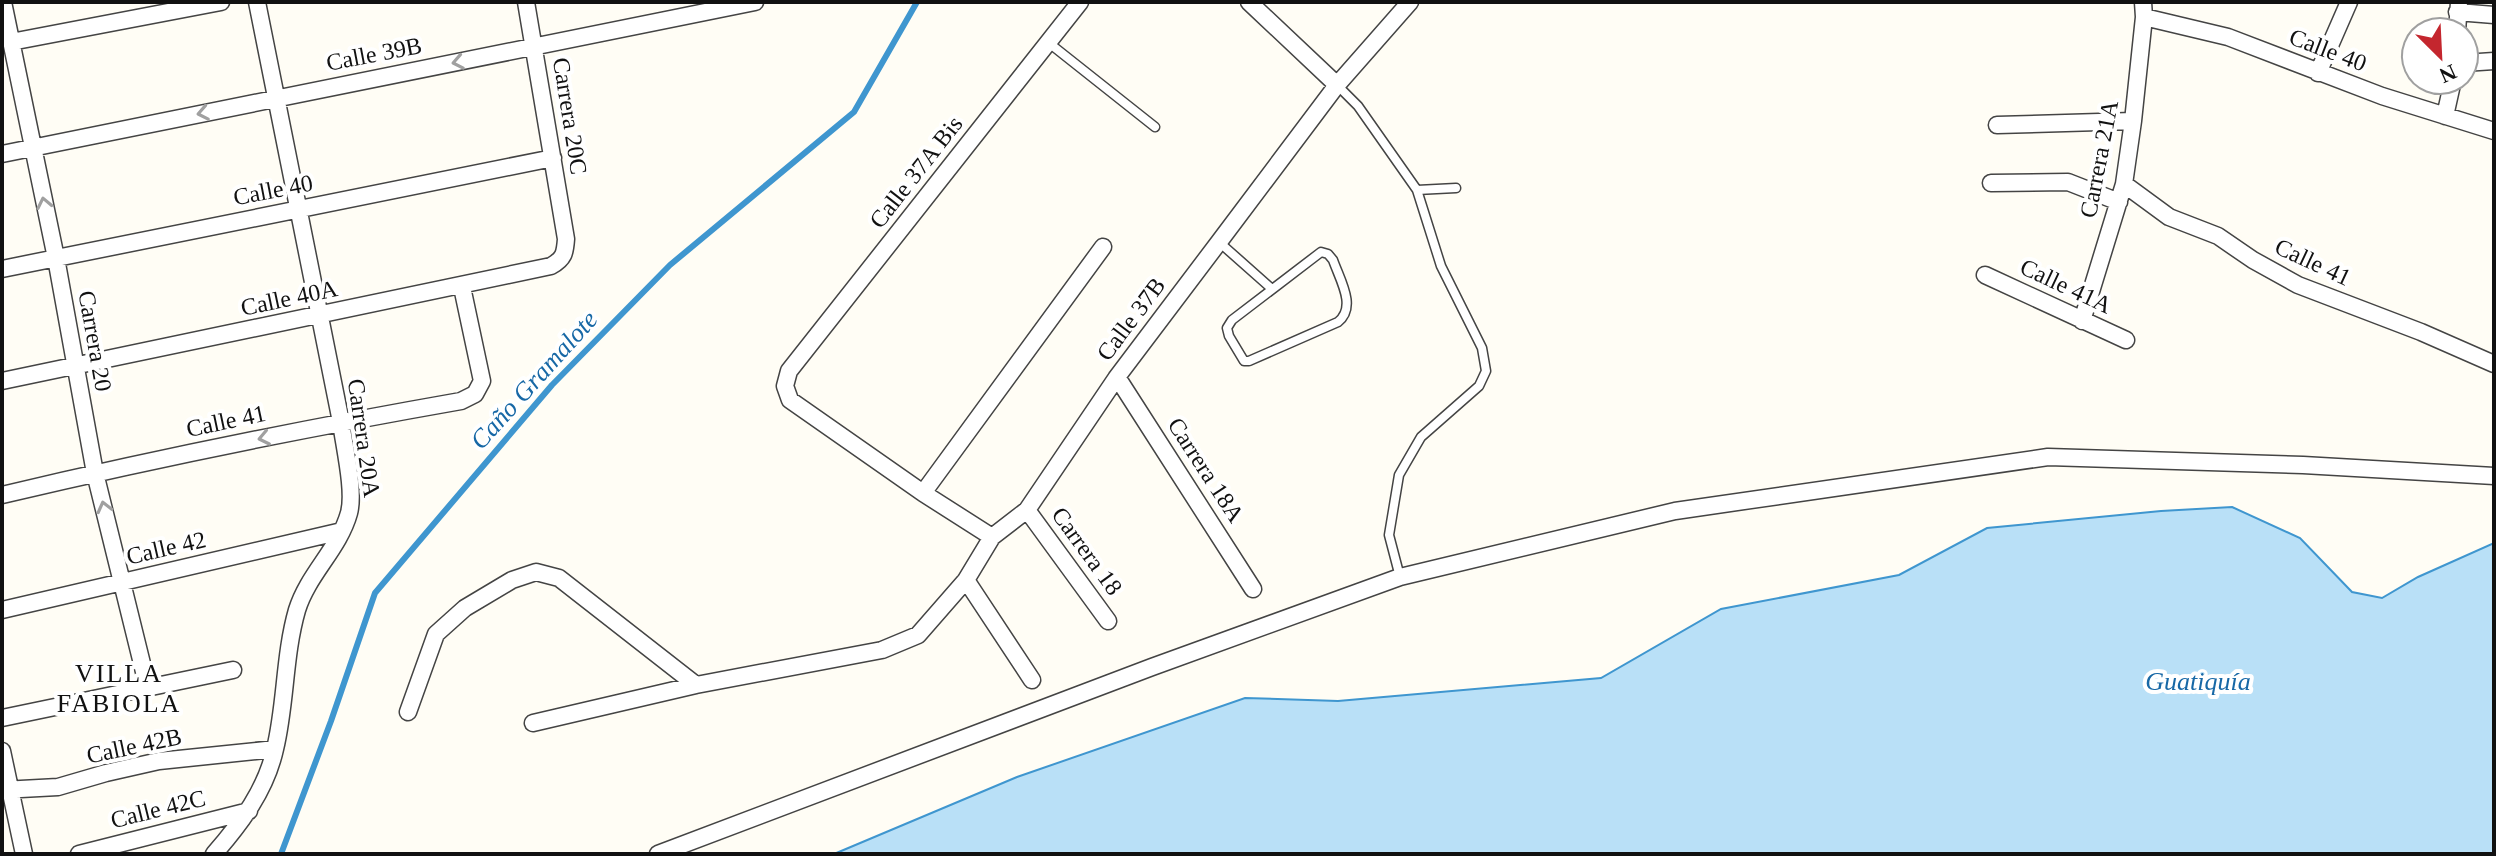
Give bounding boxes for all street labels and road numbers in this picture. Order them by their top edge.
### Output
street label: Calle 40 [2286,23,2370,77]
street label: Calle 39B [324,32,424,76]
street label: Carrera 20C [548,56,592,176]
street label: Carrera 21A [2075,97,2123,220]
street label: Calle 37A Bis [864,111,968,233]
street label: Calle 40 [231,170,315,210]
street label: Calle 41 [2271,233,2355,291]
street label: Calle 41A [2016,254,2116,319]
street label: Calle 37B [1092,273,1170,365]
street label: Calle 40A [238,275,340,321]
street label: Carrera 20 [73,289,117,393]
street label: Carrera 20A [343,377,385,500]
street label: Calle 41 [184,400,268,442]
street label: Carrera 18A [1163,413,1250,528]
street label: Carrera 18 [1047,502,1127,600]
street label: Calle 42 [124,526,208,570]
street label: Calle 42B [84,723,184,769]
street label: Calle 42C [108,785,208,833]

